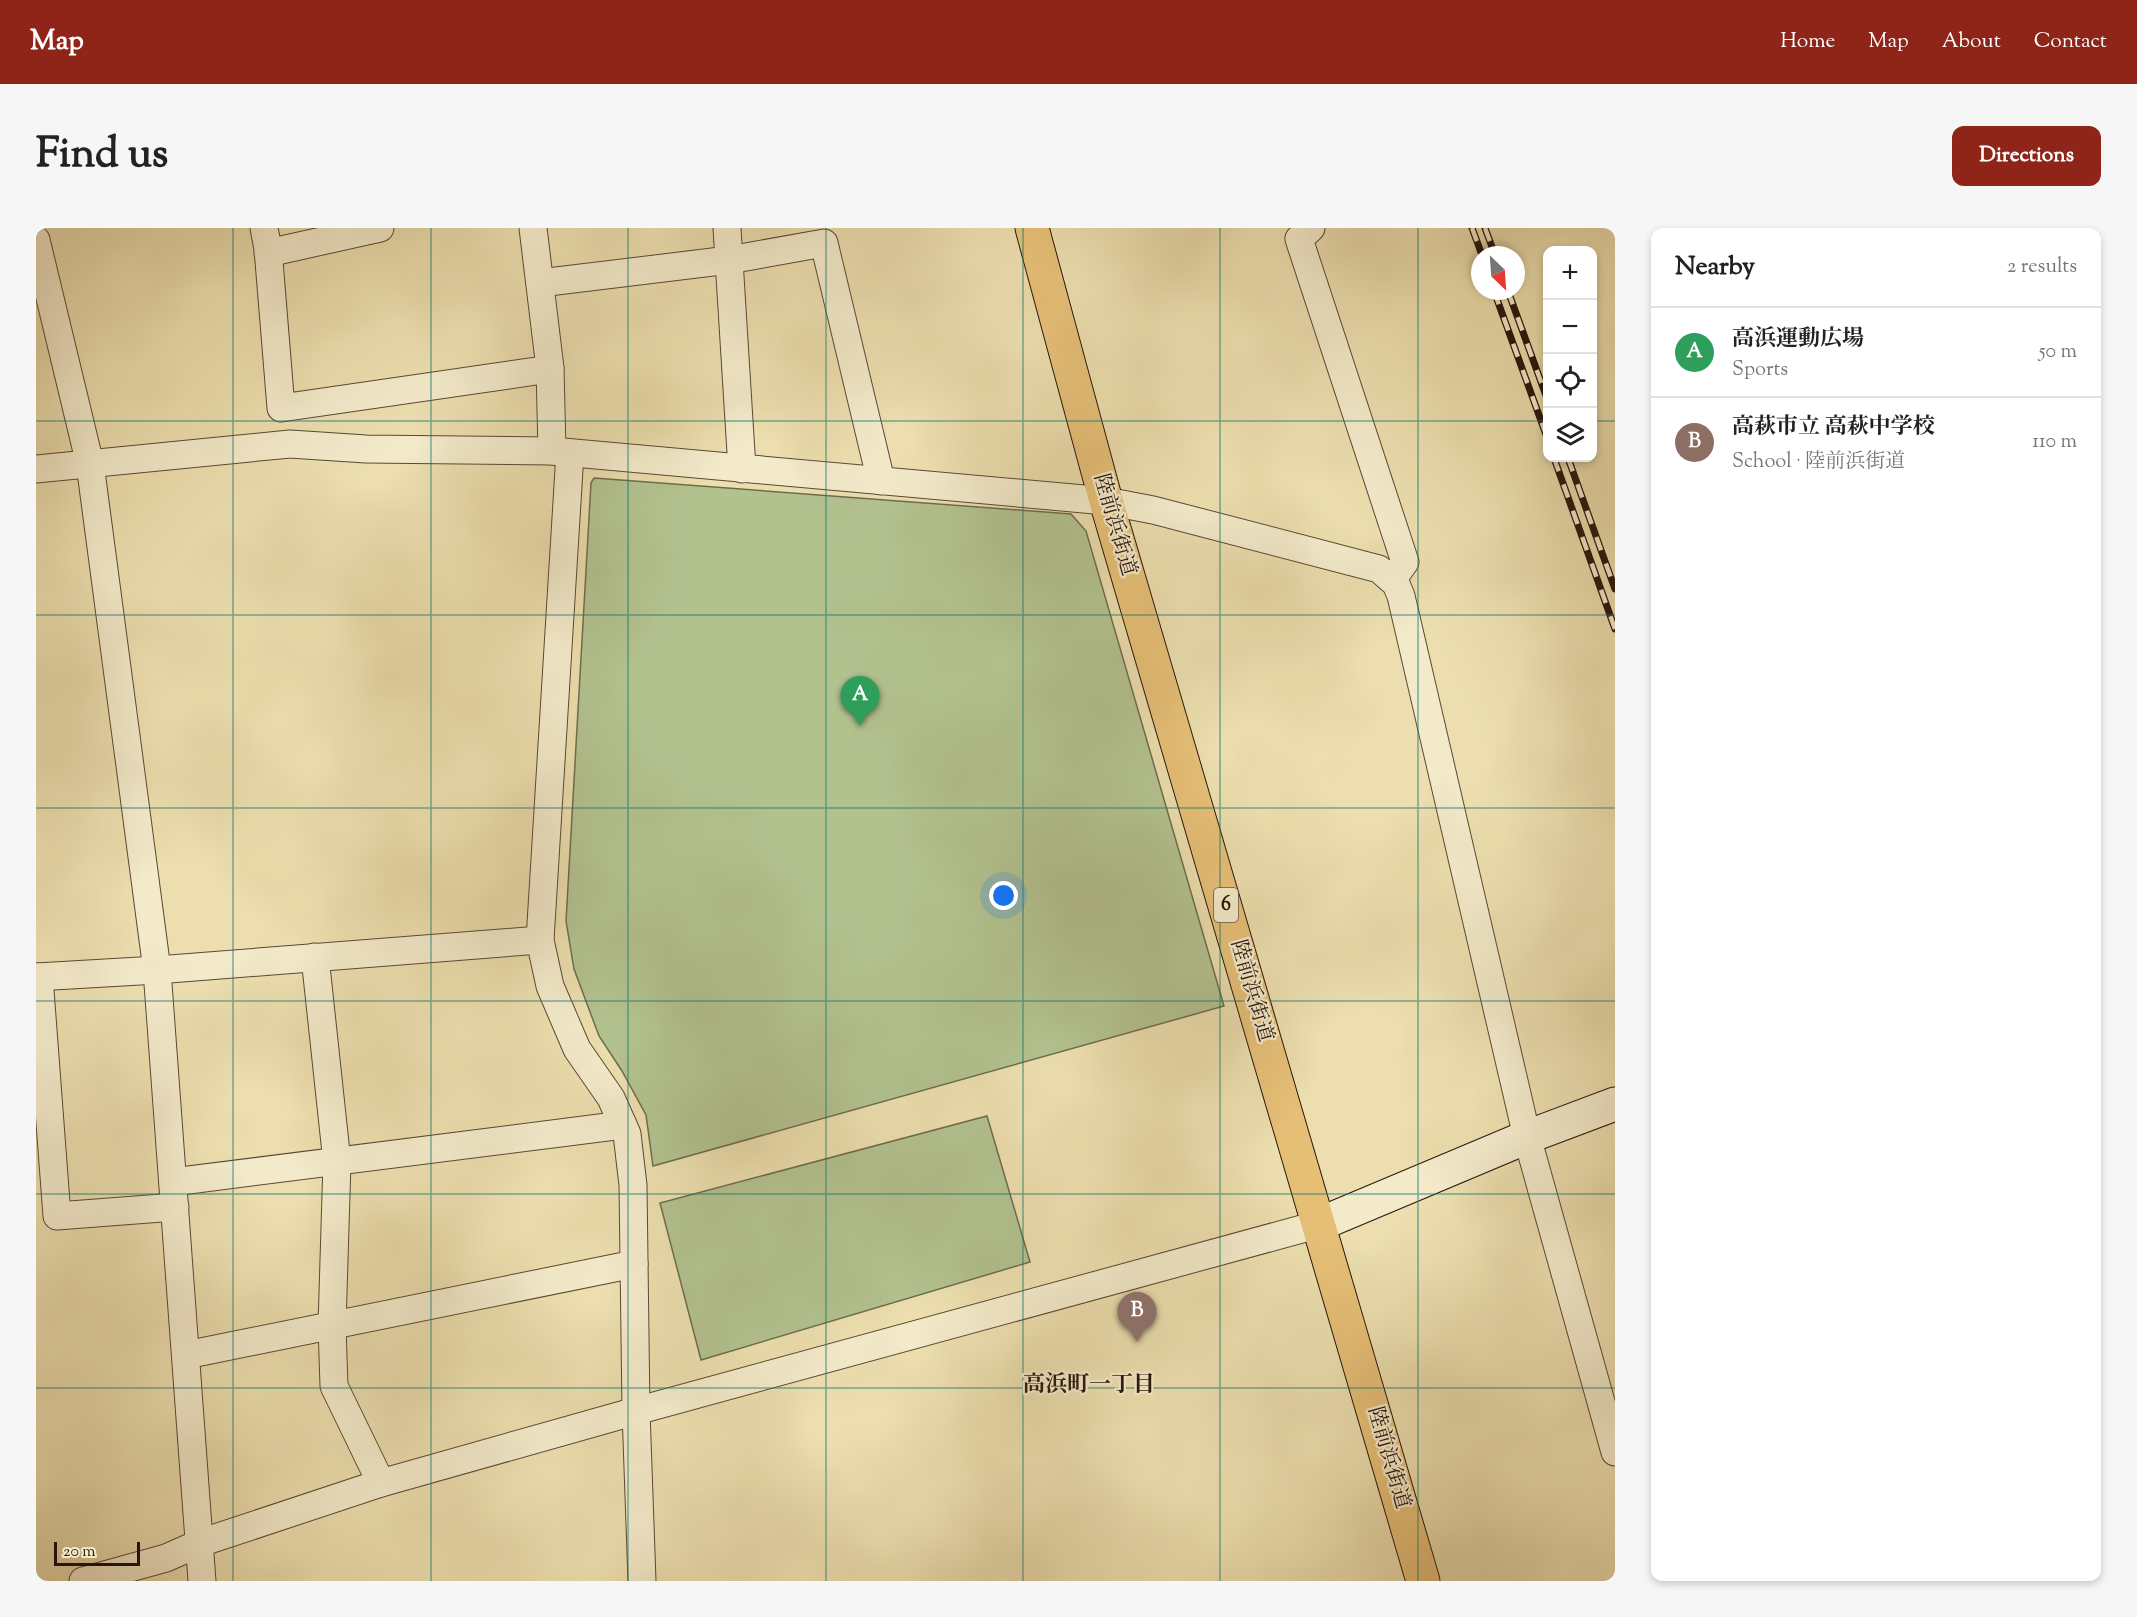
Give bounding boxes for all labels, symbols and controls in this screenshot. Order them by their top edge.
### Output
text: Map [30,22,84,62]
text: Home [1780,27,1835,57]
text: Map [1868,27,1909,57]
text: About [1942,27,2001,57]
text: Contact [2034,27,2107,57]
text: Find us [36,126,168,186]
button: Directions [1952,126,2101,186]
north arrow [1471,246,1525,300]
map controls [1543,246,1597,462]
button: + [1543,246,1597,300]
text: Nearby [1675,249,1755,286]
text: 2 results [2007,253,2077,282]
button: − [1543,300,1597,354]
text: 高浜運動広場 [1732,324,1864,356]
text: A [1686,338,1703,367]
text: 50 m [2039,338,2077,367]
button: locate [1543,354,1597,408]
text: Sports [1732,356,1788,385]
button: layers [1543,408,1597,462]
text: 高萩市立 高萩中学校 [1732,412,1935,444]
text: B [1688,428,1701,457]
text: 110 m [2032,428,2077,457]
text: School · 陸前浜街道 [1732,448,1905,477]
street label: 陸前浜街道 [1085,470,1143,580]
pin: A [840,676,880,726]
your location [989,881,1018,910]
road number: 6 [1214,888,1238,922]
street label: 陸前浜街道 [1222,936,1280,1046]
pin: B [1118,1292,1156,1342]
district label: 高浜町一丁目 [1023,1370,1155,1402]
street label: 陸前浜街道 [1359,1403,1417,1513]
scale bar [54,1539,140,1566]
text: 20 m [63,1541,96,1564]

